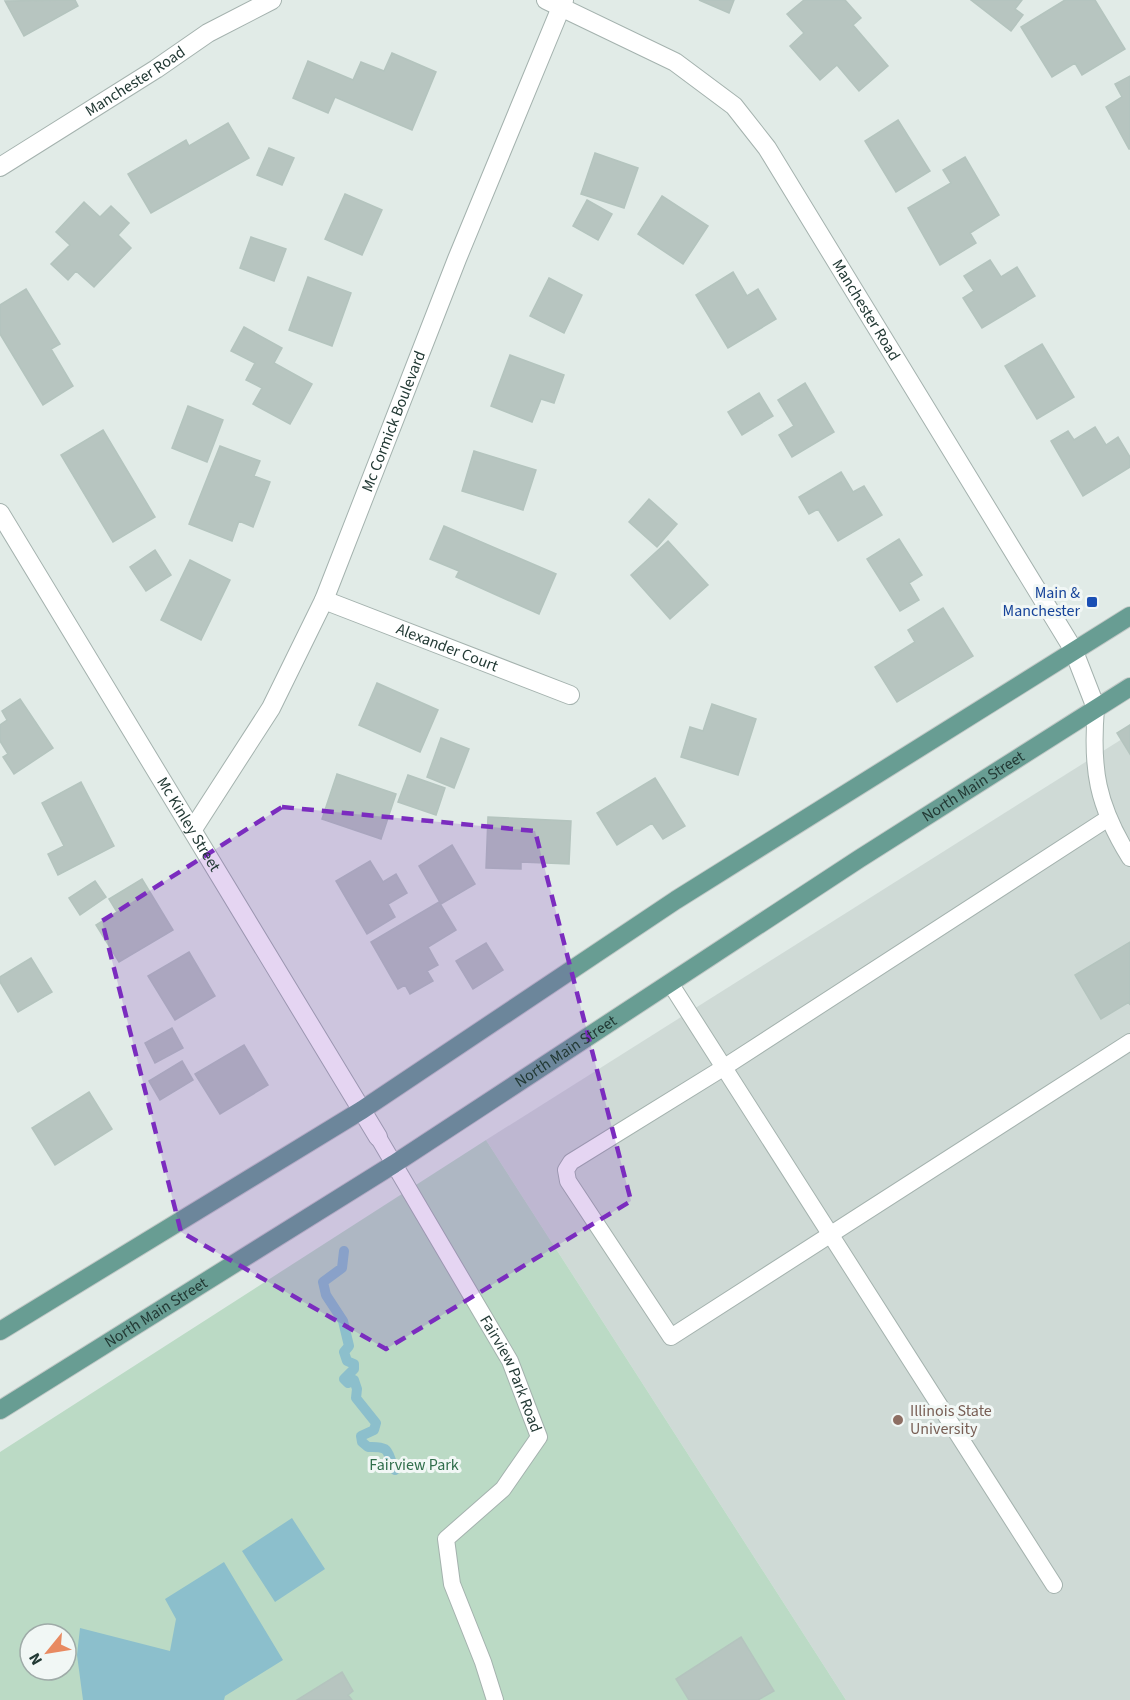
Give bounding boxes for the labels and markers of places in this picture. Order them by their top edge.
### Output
place label: Main & Manchester [1003,582,1080,622]
marker: Main & Manchester [1085,595,1099,609]
place label: Illinois State University [910,1400,992,1440]
marker: Illinois State University [891,1413,905,1427]

